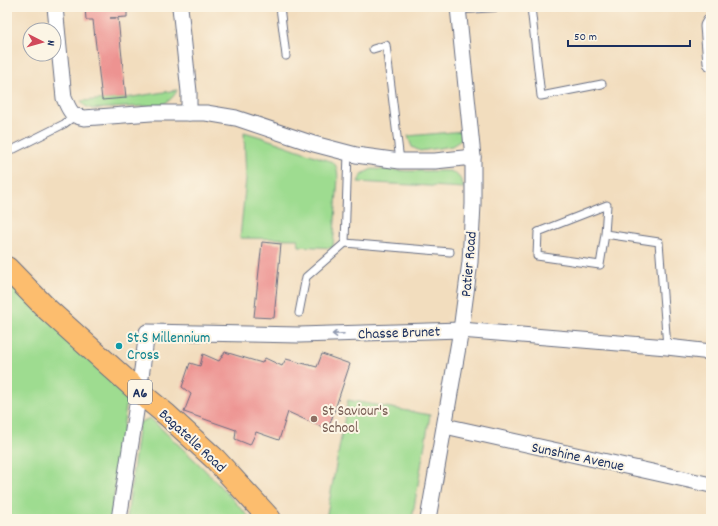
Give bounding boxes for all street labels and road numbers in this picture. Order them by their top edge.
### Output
street label: Patier Road [456,230,484,298]
street label: Chasse Brunet [358,322,441,346]
road number: A6 [128,380,152,404]
street label: Bagatelle Road [153,404,230,479]
street label: Sunshine Avenue [529,437,626,479]

